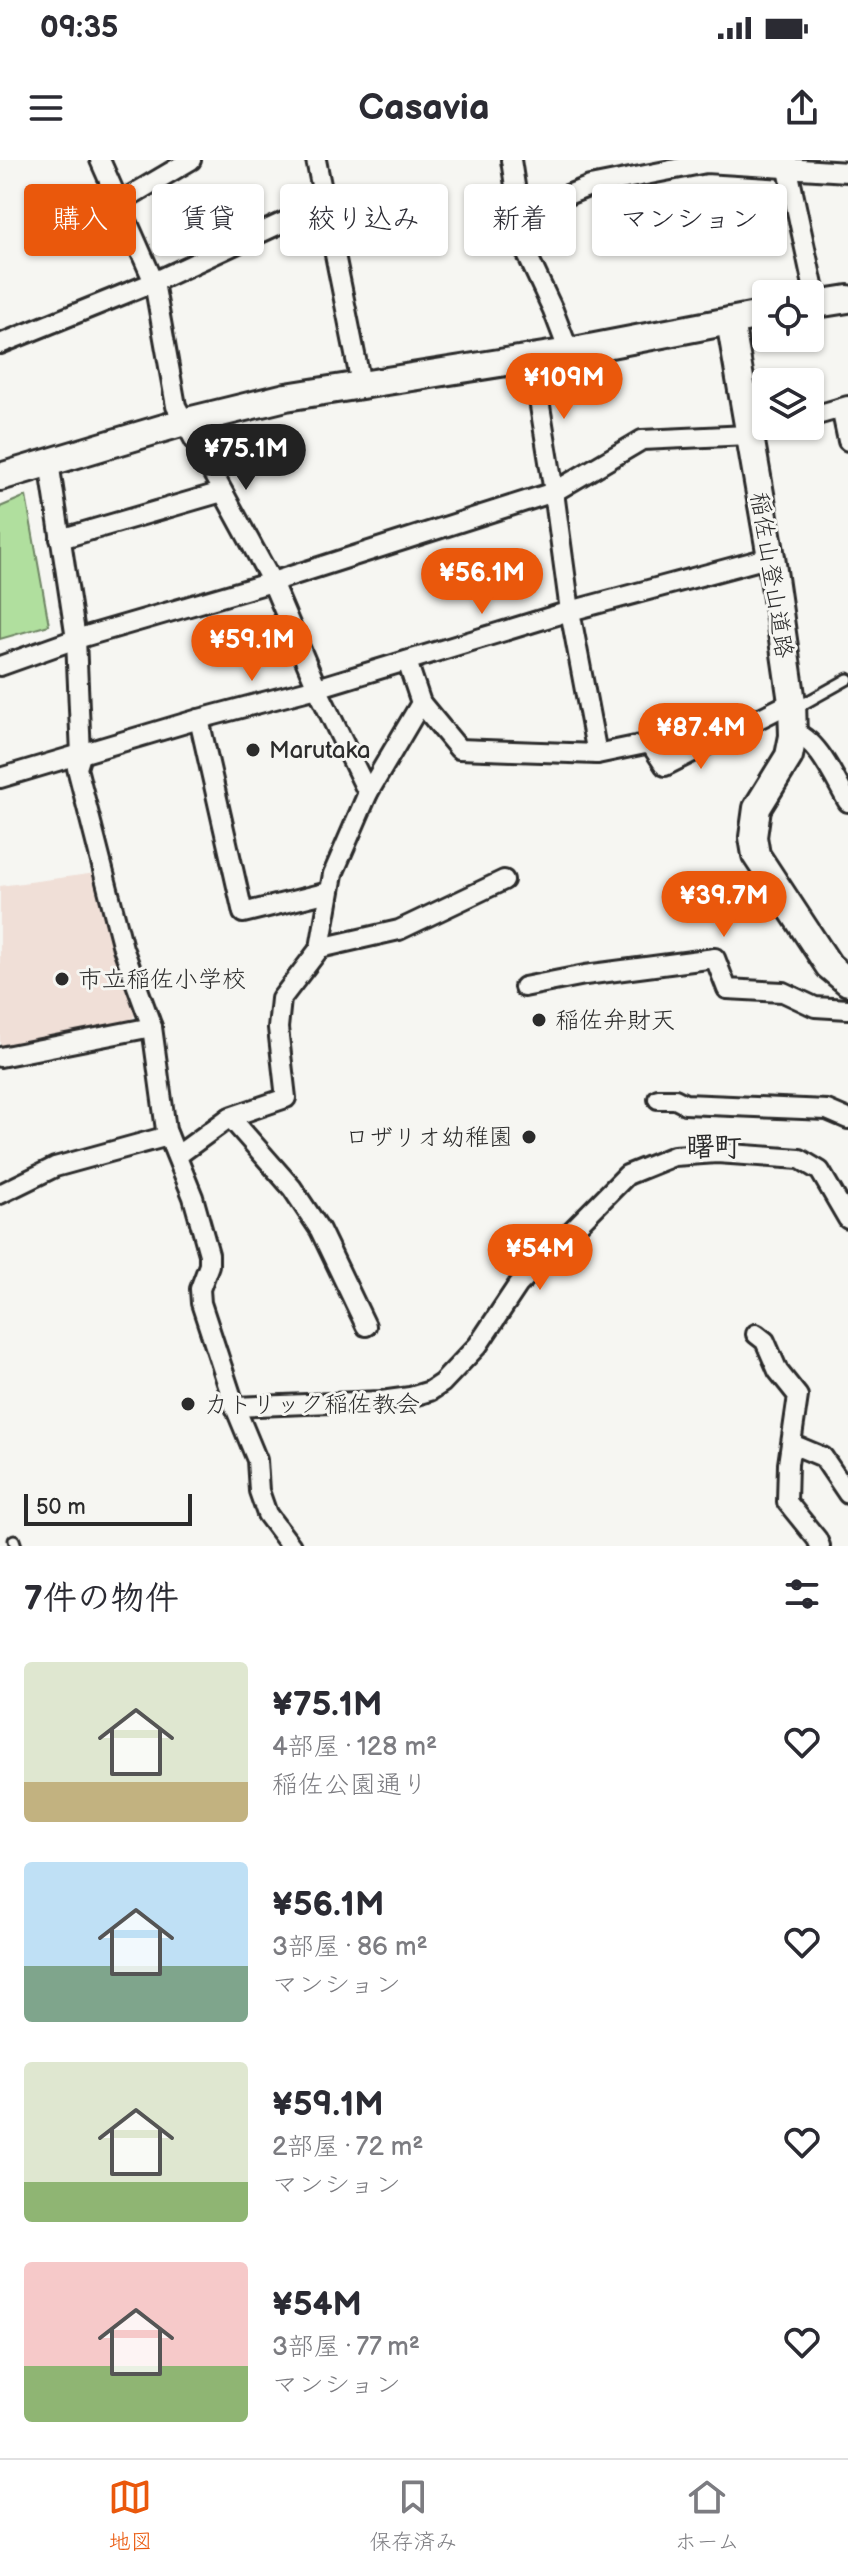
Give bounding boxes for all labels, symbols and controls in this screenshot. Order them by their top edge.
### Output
text: 09:35 [40,10,118,46]
icon: menu [24,86,68,130]
icon: share [780,86,824,130]
text: Casavia [358,87,490,130]
chip: 購入 [24,184,136,256]
chip: 賃貸 [152,184,264,256]
chip: 絞り込み [280,184,448,256]
chip: 新着 [464,184,576,256]
chip: マンション [592,184,787,256]
map controls [752,280,824,440]
button: locate [752,280,824,352]
pin: ¥109M [508,353,620,421]
text: ¥109M [524,363,604,394]
button: layers [752,368,824,440]
pin: ¥75.1M [181,424,311,492]
text: ¥75.1M [204,434,288,465]
street label: 稲佐山登山道路 [744,490,799,660]
pin: ¥56.1M [417,548,547,616]
text: ¥56.1M [439,558,525,589]
pin: ¥59.1M [187,615,317,683]
text: ¥59.1M [209,625,295,656]
pin: ¥87.4M [636,703,766,771]
text: ¥87.4M [656,713,746,744]
place label: Marutaka [269,736,371,765]
marker: Marutaka [244,741,262,759]
pin: ¥39.7M [659,871,789,939]
text: ¥39.7M [680,881,768,912]
place label: 市立稲佐小学校 [78,965,246,994]
marker: 市立稲佐小学校 [53,970,71,988]
place label: 稲佐弁財天 [555,1006,675,1035]
marker: 稲佐弁財天 [530,1011,548,1029]
place label: ロザリオ幼稚園 [345,1123,513,1152]
marker: ロザリオ幼稚園 [520,1128,538,1146]
district label: 曙町 [686,1131,742,1164]
pin: ¥54M [493,1224,587,1292]
text: ¥54M [506,1234,574,1265]
place label: カトリック稲佐教会 [204,1390,420,1419]
marker: カトリック稲佐教会 [179,1395,197,1413]
scale bar [24,1490,192,1526]
text: 50 m [36,1494,86,1521]
icon: filters [780,1572,824,1616]
text: 7件の物件 [24,1578,179,1619]
text: ¥75.1M [272,1684,382,1725]
icon: home [88,1694,184,1790]
icon: heart [780,1720,824,1764]
text: 4部屋 · 128 m² [272,1732,437,1763]
text: 稲佐公園通り [272,1770,428,1801]
text: ¥56.1M [272,1884,384,1925]
icon: home [88,1894,184,1990]
icon: heart [780,1920,824,1964]
text: 3部屋 · 86 m² [272,1932,428,1963]
text: マンション [272,1970,401,2001]
text: ¥59.1M [272,2084,384,2125]
icon: home [88,2094,184,2190]
icon: heart [780,2120,824,2164]
text: 2部屋 · 72 m² [272,2132,423,2163]
text: マンション [272,2170,401,2201]
text: ¥54M [272,2284,362,2325]
icon: home [88,2294,184,2390]
icon: heart [780,2320,824,2364]
text: 3部屋 · 77 m² [272,2332,420,2363]
text: マンション [272,2370,401,2401]
tab: 地図 [108,2475,152,2556]
tab: 保存済み [369,2475,457,2556]
tab: ホーム [674,2475,740,2556]

